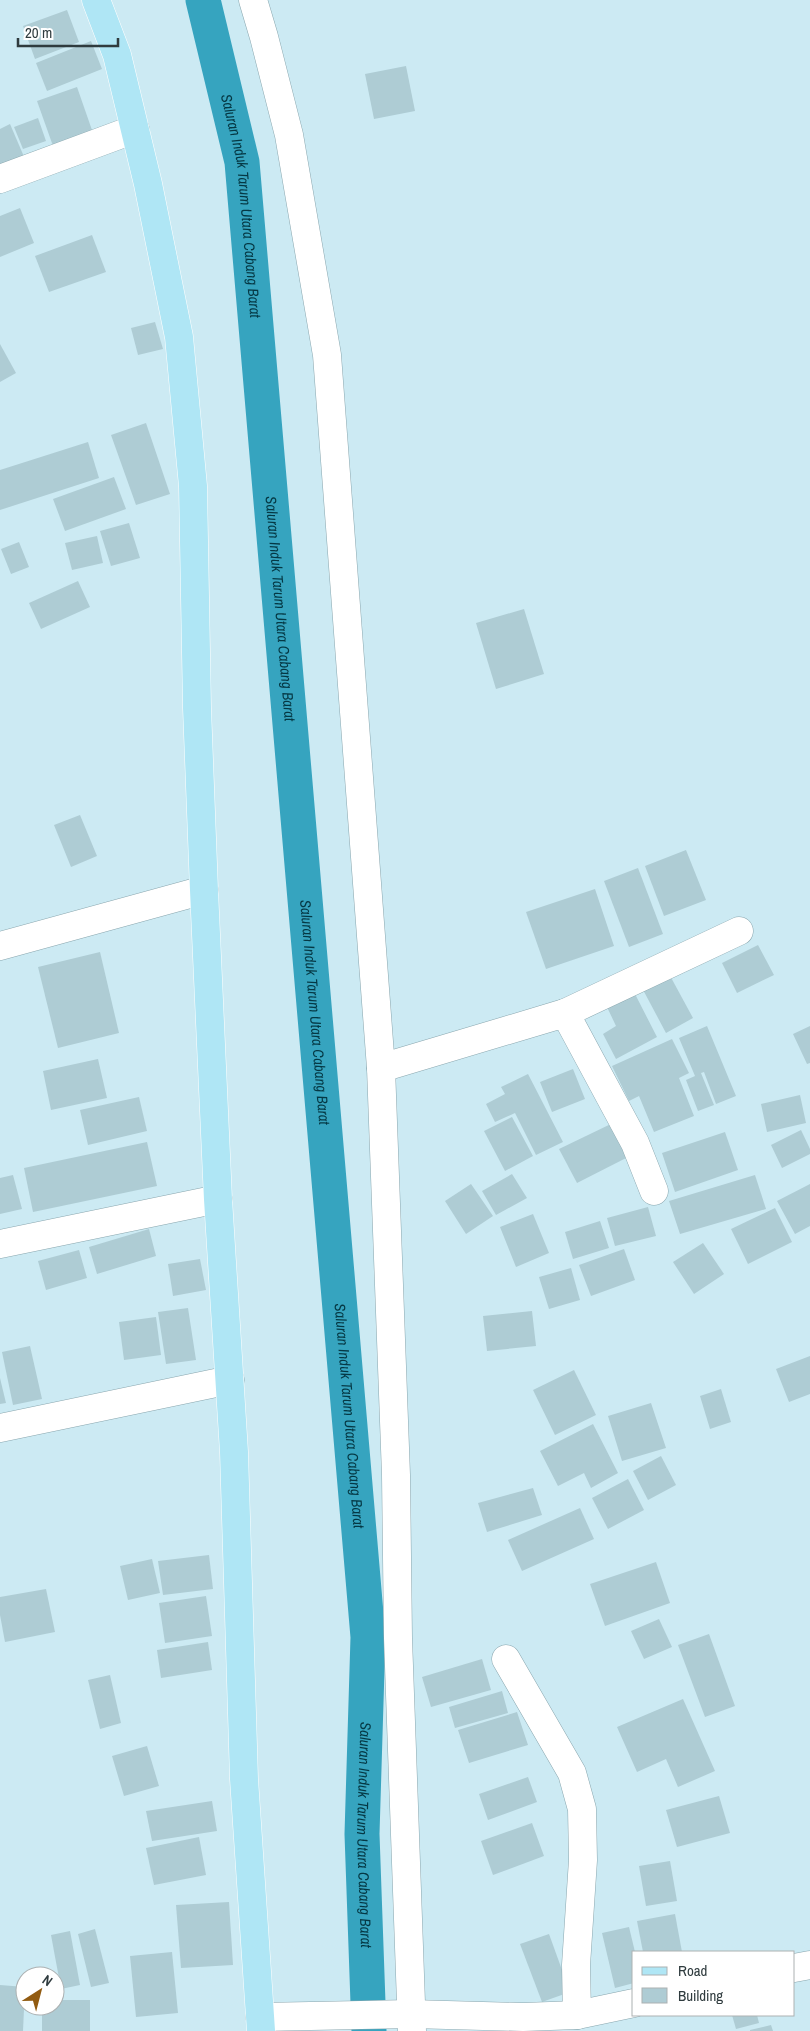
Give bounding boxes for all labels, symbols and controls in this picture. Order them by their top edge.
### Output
scale bar [18,15,118,47]
text: 20 m [25,22,52,43]
water label: Saluran Induk Tarum Utara Cabang Barat [216,92,266,319]
water label: Saluran Induk Tarum Utara Cabang Barat [261,495,301,723]
water label: Saluran Induk Tarum Utara Cabang Barat [295,899,335,1126]
water label: Saluran Induk Tarum Utara Cabang Barat [330,1302,370,1530]
water label: Saluran Induk Tarum Utara Cabang Barat [352,1722,377,1949]
legend [632,1951,795,2016]
text: Road [678,1960,707,1981]
north arrow [15,1966,65,2016]
text: N [39,1971,56,1990]
text: Building [678,1985,723,2006]

